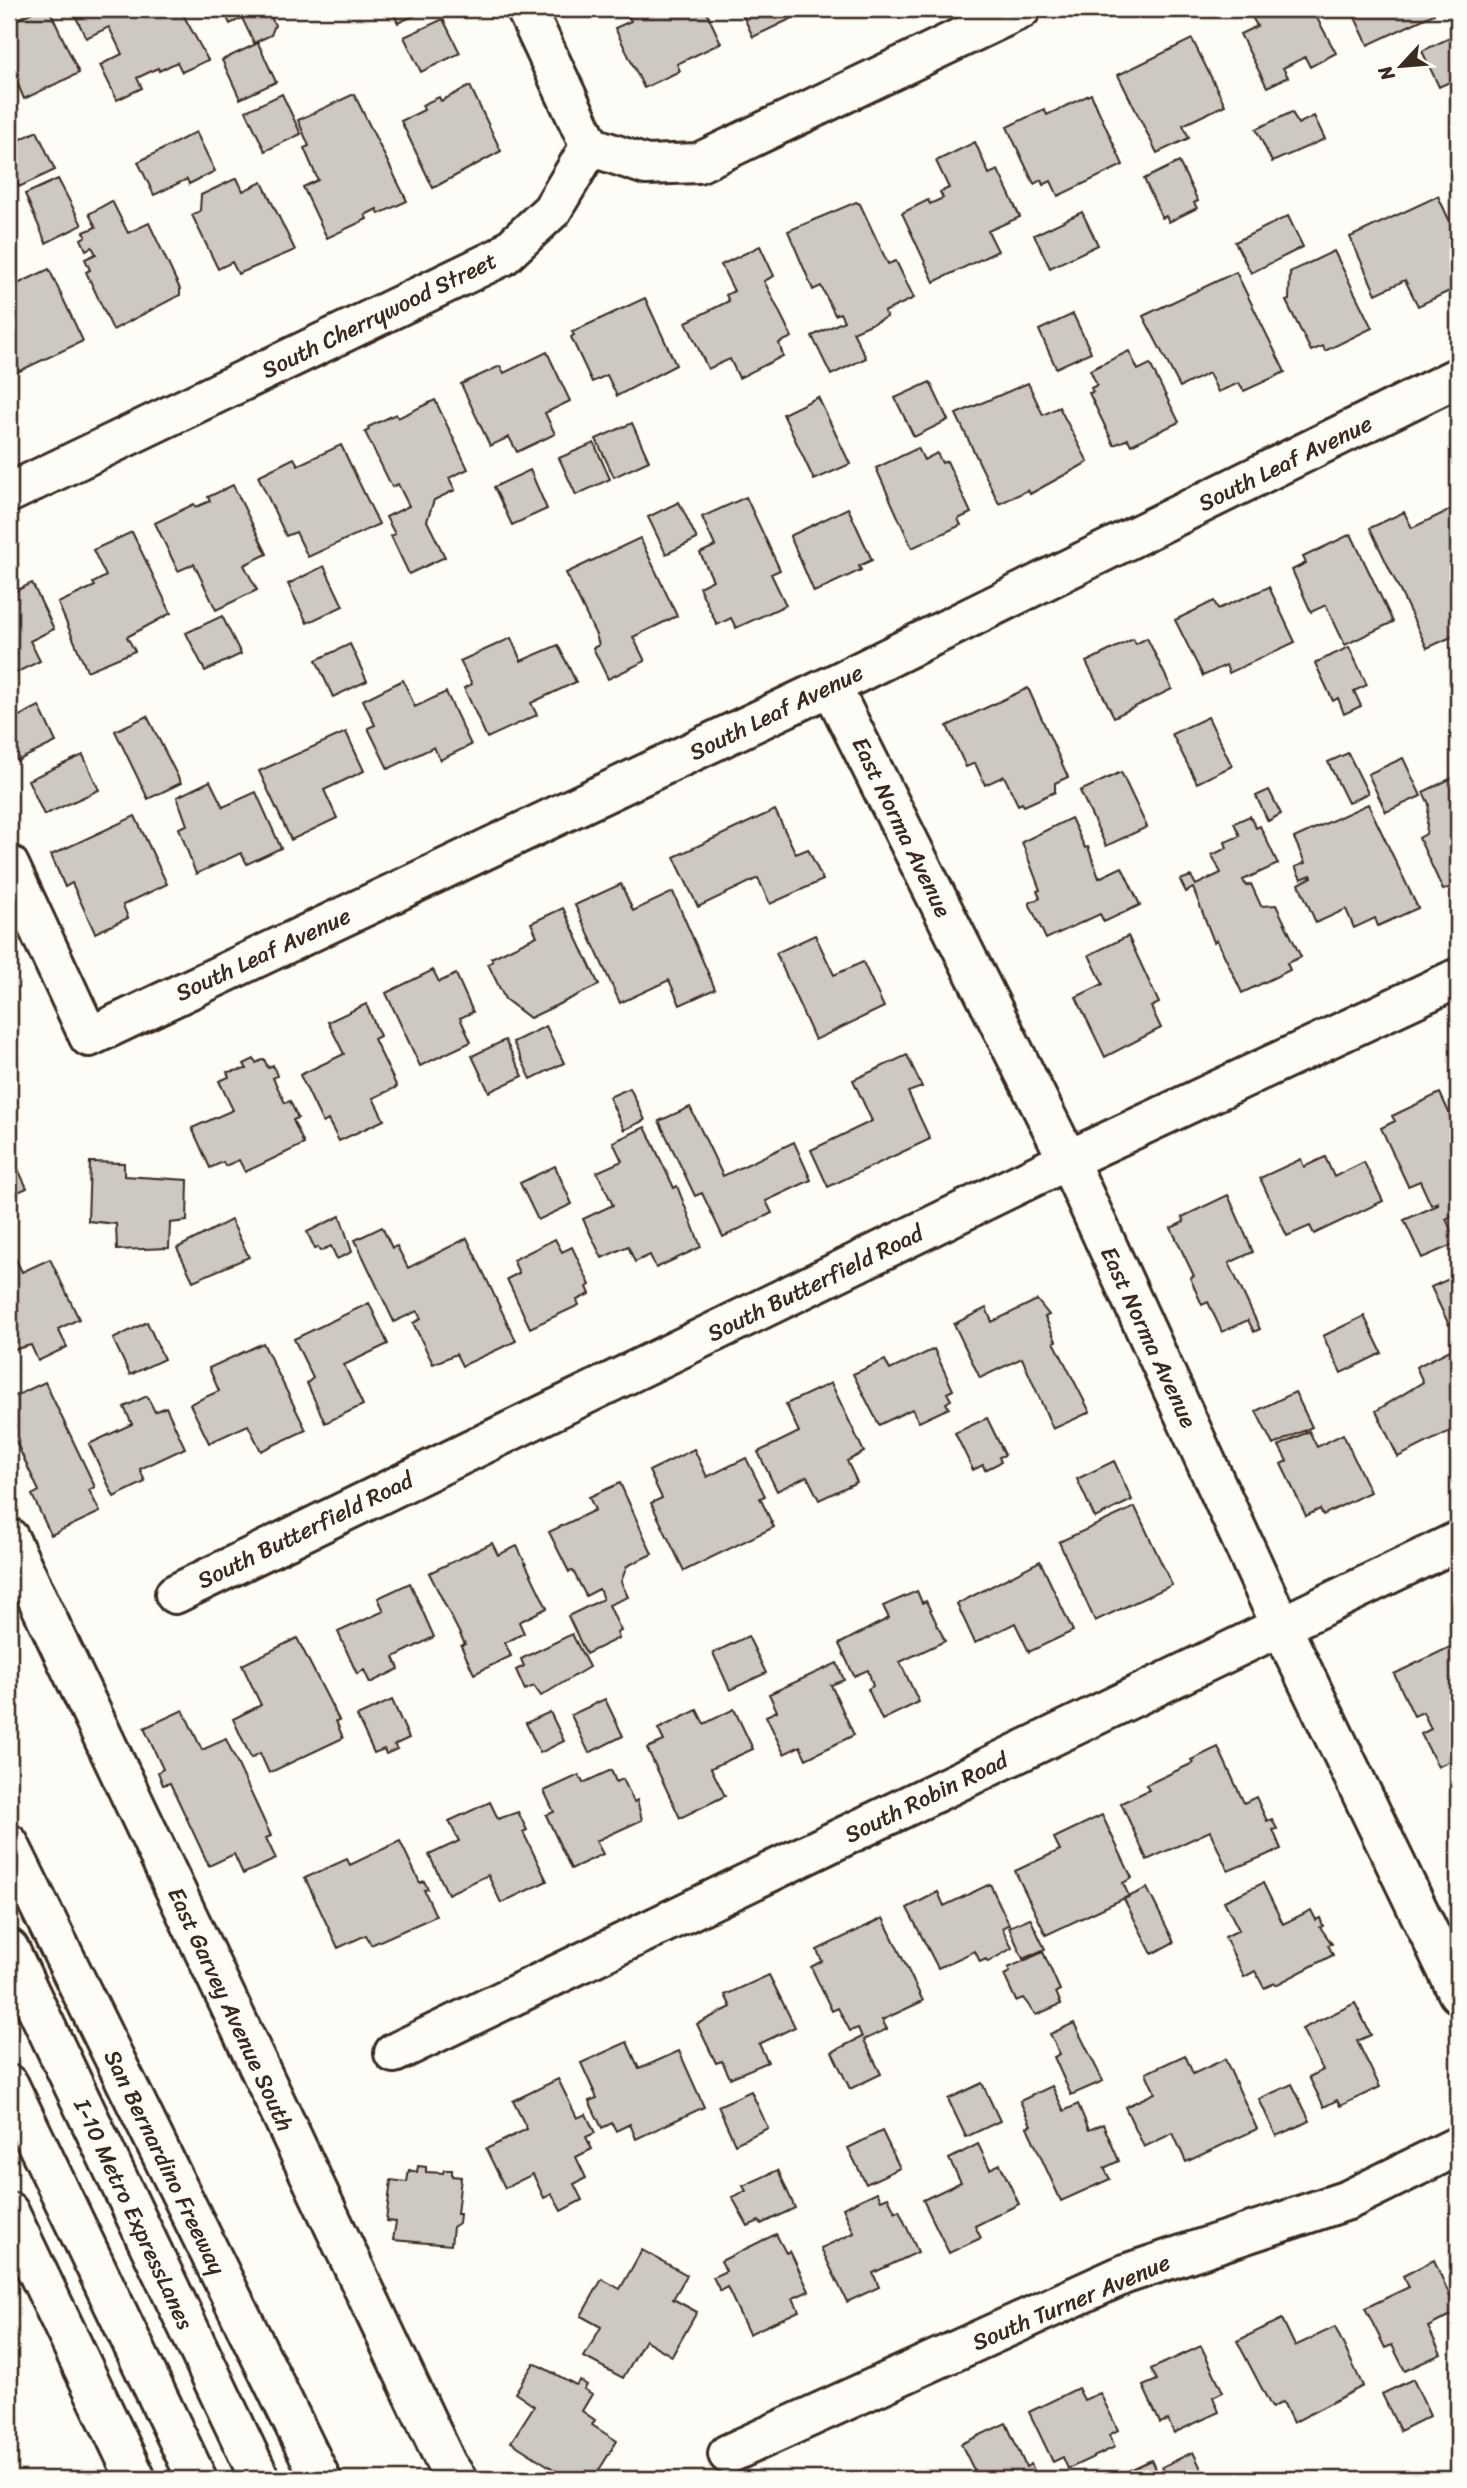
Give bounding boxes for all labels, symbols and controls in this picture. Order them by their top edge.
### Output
north arrow [1366,32,1436,102]
text: N [1368,59,1404,87]
street label: South Cherrywood Street [254,240,504,390]
street label: South Leaf Avenue [1191,403,1380,524]
street label: South Leaf Avenue [682,652,871,773]
street label: East Norma Avenue [840,730,963,925]
street label: South Leaf Avenue [168,896,358,1013]
street label: South Butterfield Road [700,1212,932,1354]
street label: East Norma Avenue [1088,1239,1209,1435]
street label: South Butterfield Road [190,1459,422,1601]
street label: South Robin Road [837,1739,1017,1855]
street label: East Garvey Avenue South [156,1880,305,2138]
street label: San Bernardino Freeway [92,2042,237,2282]
street label: I-10 Metro ExpressLanes [62,2091,205,2337]
street label: South Turner Avenue [966,2242,1177,2363]

